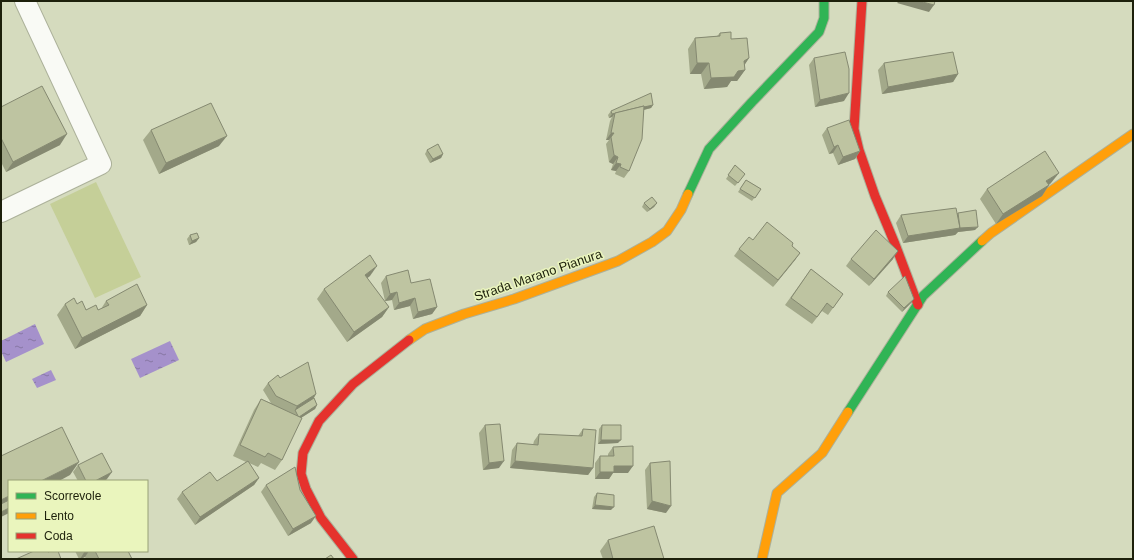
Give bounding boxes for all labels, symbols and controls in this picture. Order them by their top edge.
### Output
street label: Strada Marano Pianura [472,246,605,304]
legend [8,480,148,552]
text: Scorrevole [44,489,102,503]
text: Lento [44,509,74,523]
text: Coda [44,529,73,543]

